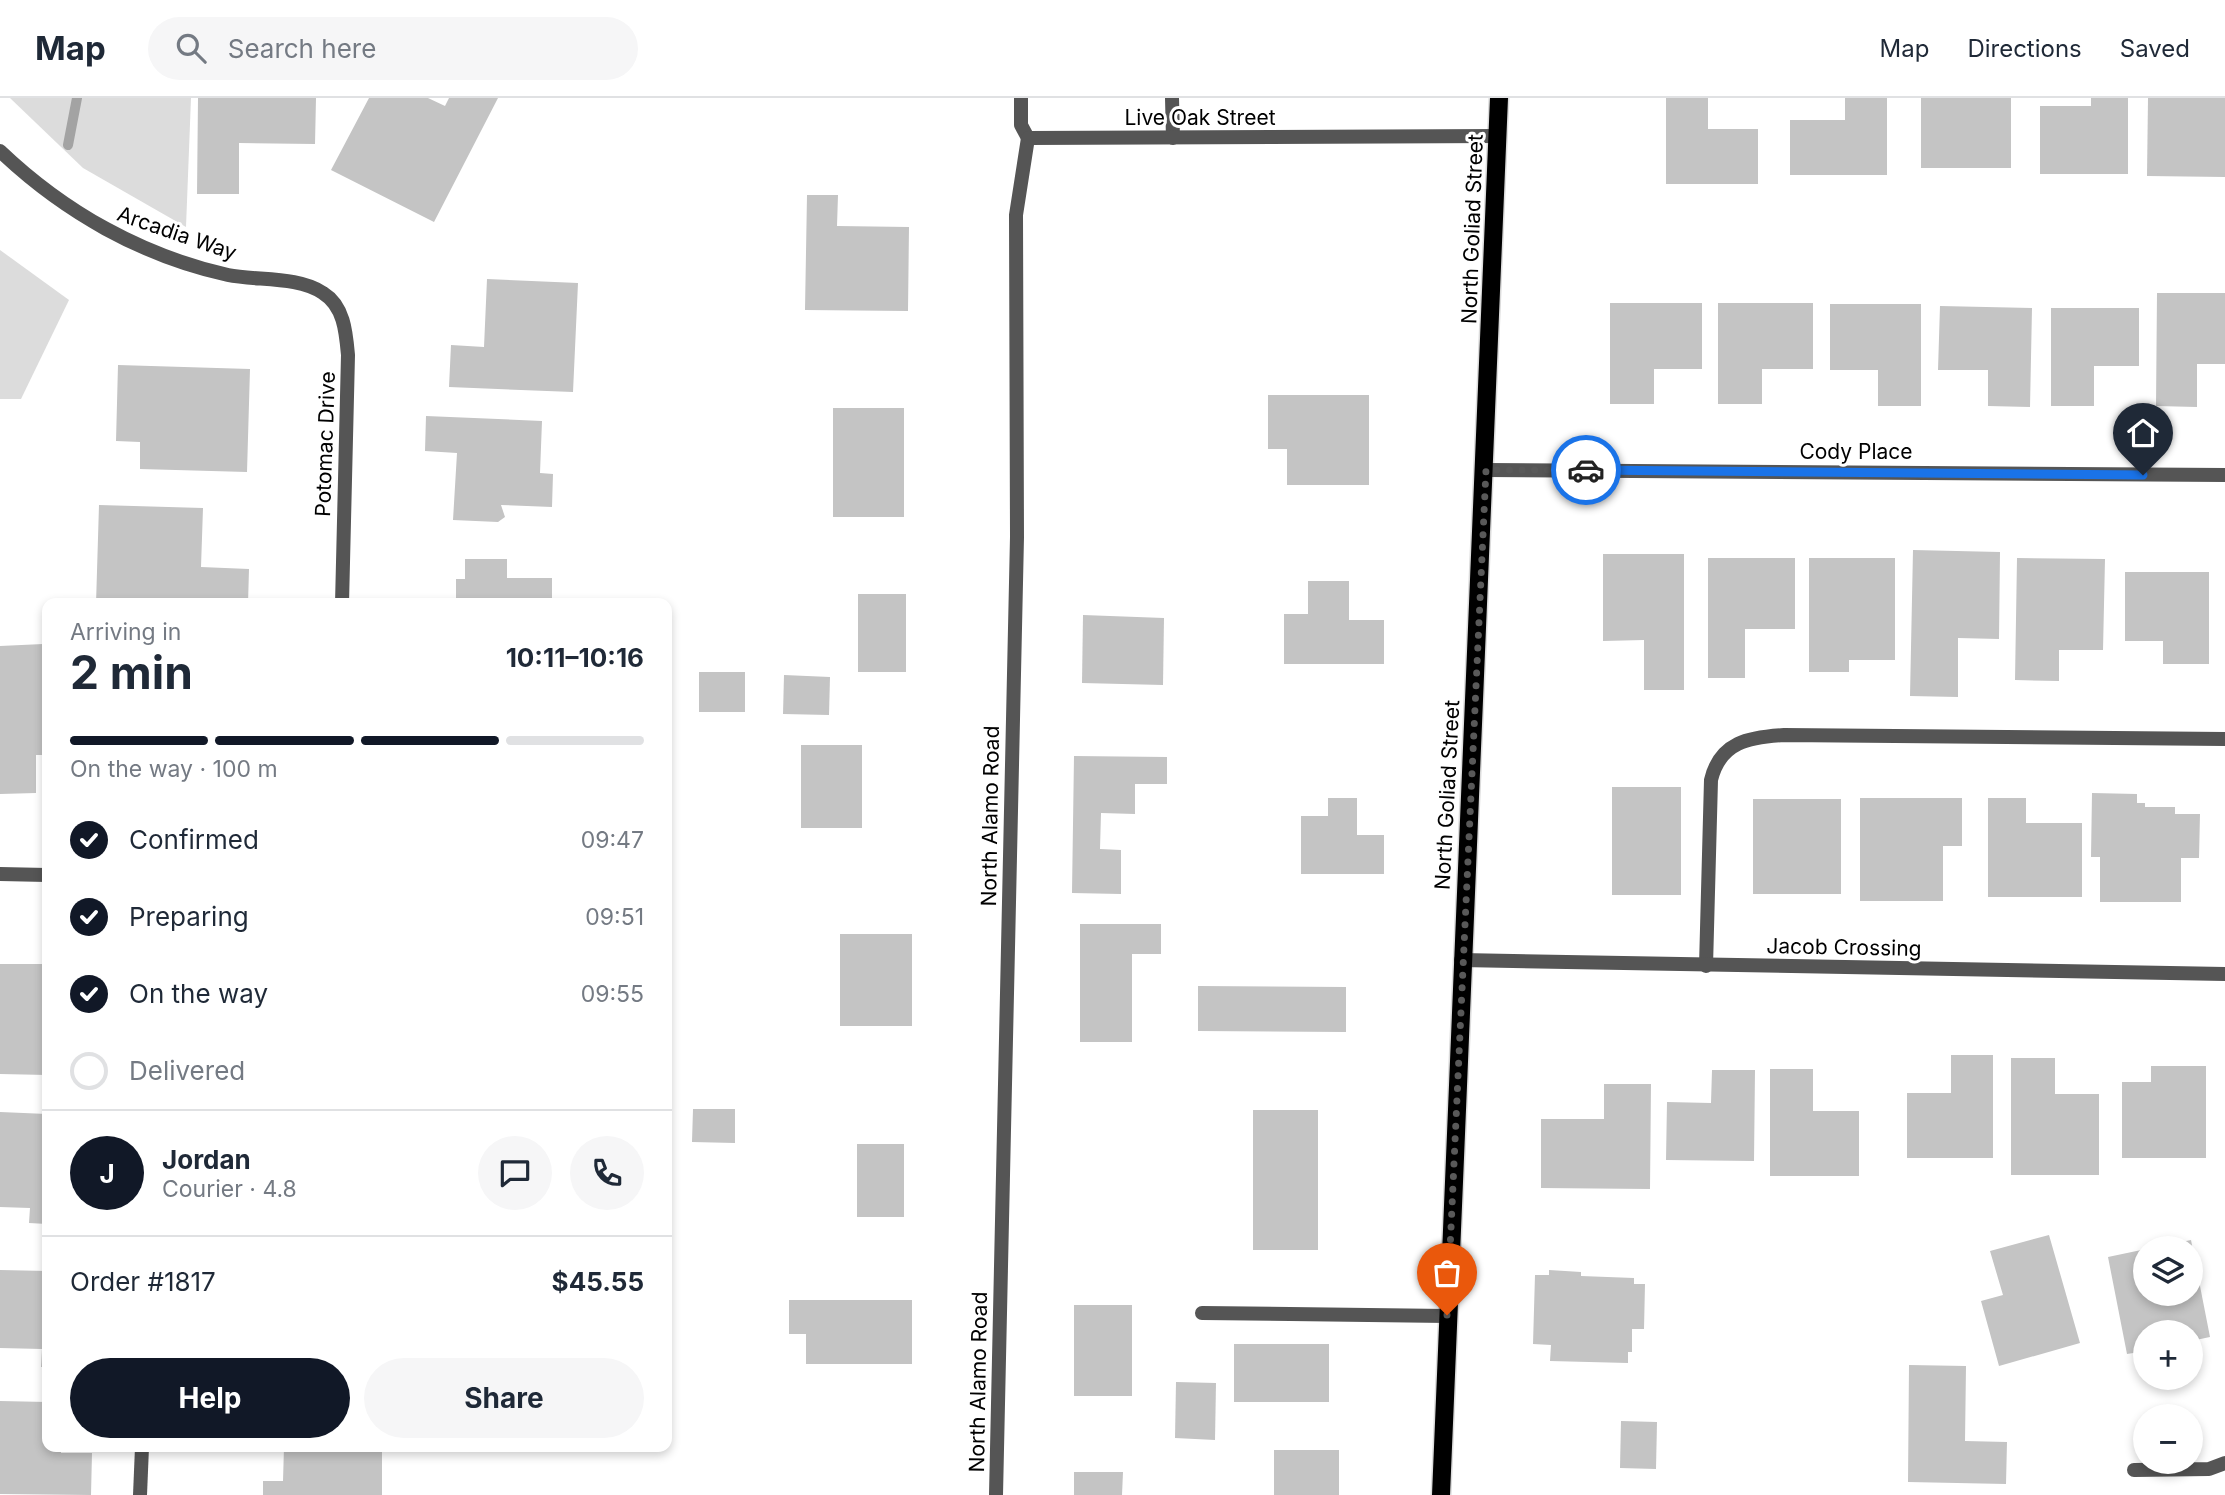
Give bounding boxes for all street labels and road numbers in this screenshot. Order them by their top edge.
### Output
street label: Live Oak Street [1124,105,1276,130]
street label: North Goliad Street [1456,133,1488,324]
street label: Arcadia Way [114,201,240,265]
street label: Potomac Drive [310,371,340,517]
street label: Cody Place [1799,439,1913,464]
street label: North Goliad Street [1430,699,1464,891]
street label: North Alamo Road [976,725,1004,907]
street label: Jacob Crossing [1766,933,1922,961]
street label: North Alamo Road [964,1291,992,1473]

